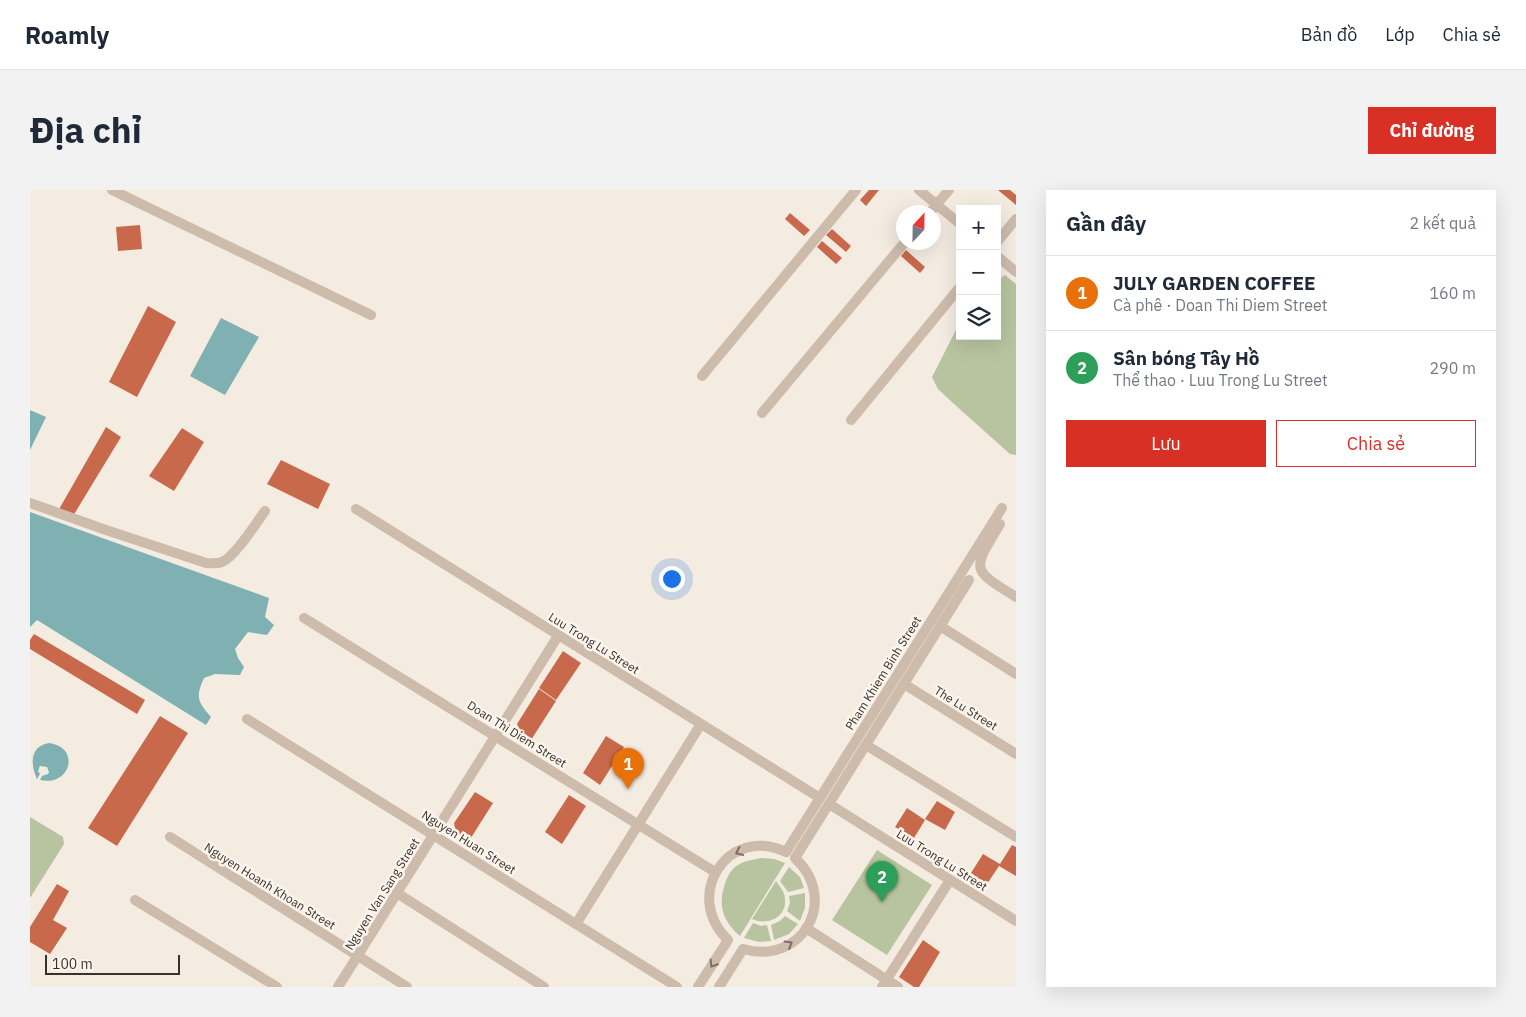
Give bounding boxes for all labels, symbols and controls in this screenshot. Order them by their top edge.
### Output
text: Roamly [25,19,109,51]
text: Bản đồ [1301,23,1357,46]
text: Lớp [1385,23,1415,46]
text: Chia sẻ [1443,23,1501,46]
text: Địa chỉ [30,107,142,153]
button: Chỉ đường [1368,107,1496,154]
north arrow [896,205,941,250]
map controls [956,205,1001,340]
button: + [956,205,1001,250]
text: Gần đây [1066,209,1146,237]
text: 2 kết quả [1409,213,1476,233]
button: − [956,250,1001,295]
text: JULY GARDEN COFFEE [1113,271,1315,295]
text: 1 [1077,283,1087,303]
text: 160 m [1429,283,1476,303]
button: layers [956,295,1001,340]
text: Cà phê · Doan Thi Diem Street [1113,295,1327,315]
text: Sân bóng Tây Hồ [1113,346,1260,370]
text: 2 [1077,358,1087,378]
text: 290 m [1429,358,1476,378]
text: Thể thao · Luu Trong Lu Street [1113,370,1328,390]
button: Lưu [1066,420,1266,467]
button: Chia sẻ [1276,420,1476,467]
your location [659,566,685,592]
street label: Luu Trong Lu Street [546,609,642,677]
street label: Pham Khiem Binh Street [842,613,924,733]
street label: The Lu Street [932,683,1000,733]
street label: Doan Thi Diem Street [465,697,569,771]
pin: 1 [612,748,644,789]
street label: Nguyen Huan Street [419,807,519,877]
street label: Luu Trong Lu Street [894,826,990,894]
street label: Nguyen Van Sang Street [341,835,423,953]
street label: Nguyen Hoanh Khoan Street [202,839,338,933]
one-way arrow [735,845,744,856]
pin: 2 [866,861,898,902]
one-way arrow [784,940,793,950]
scale bar [45,952,180,975]
text: 100 m [52,955,93,973]
one-way arrow [710,958,719,967]

